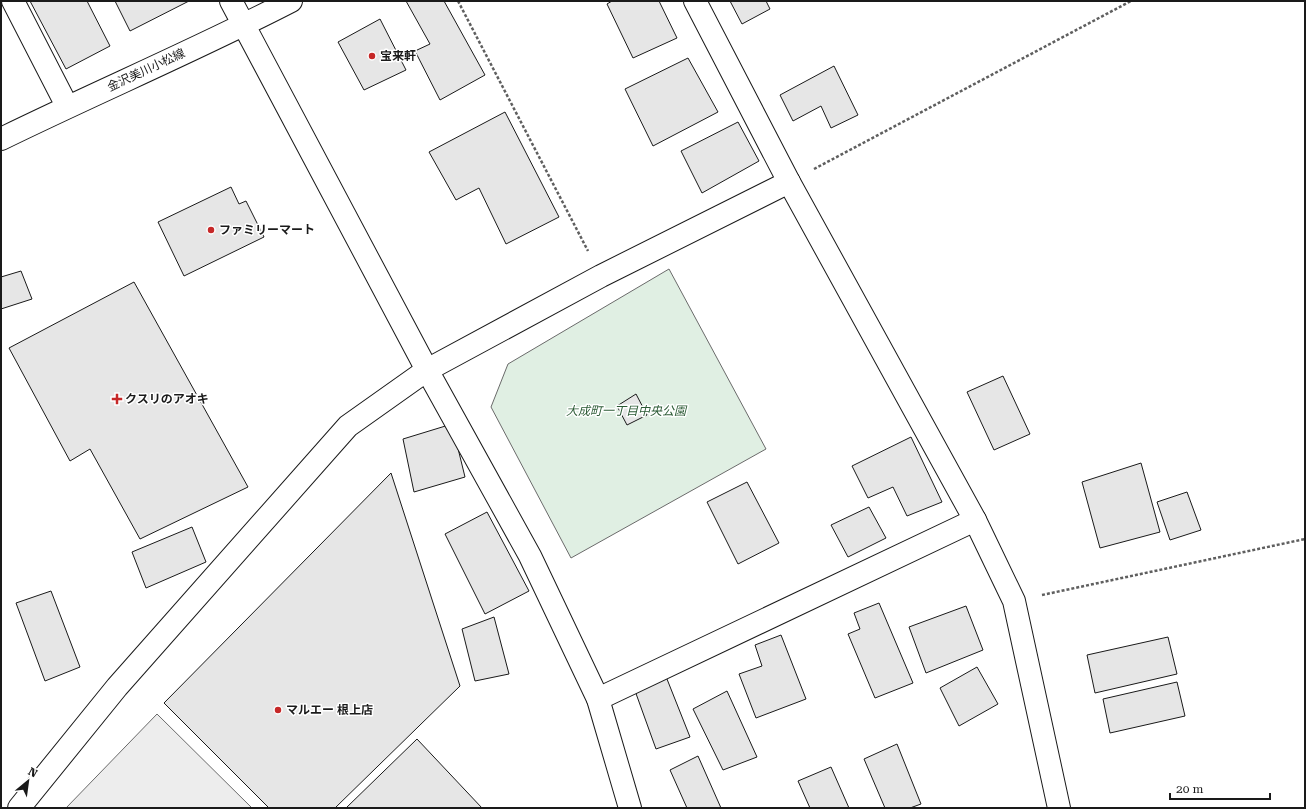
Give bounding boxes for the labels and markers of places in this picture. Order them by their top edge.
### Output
place label: 宝来軒 [380,49,416,63]
marker: 宝来軒 [367,51,377,61]
place label: ファミリーマート [219,223,315,237]
marker: ファミリーマート [206,225,216,235]
place label: クスリのアオキ [125,392,209,406]
marker: クスリのアオキ [112,394,122,404]
place label: マルエー 根上店 [286,703,373,717]
marker: マルエー 根上店 [273,705,283,715]

